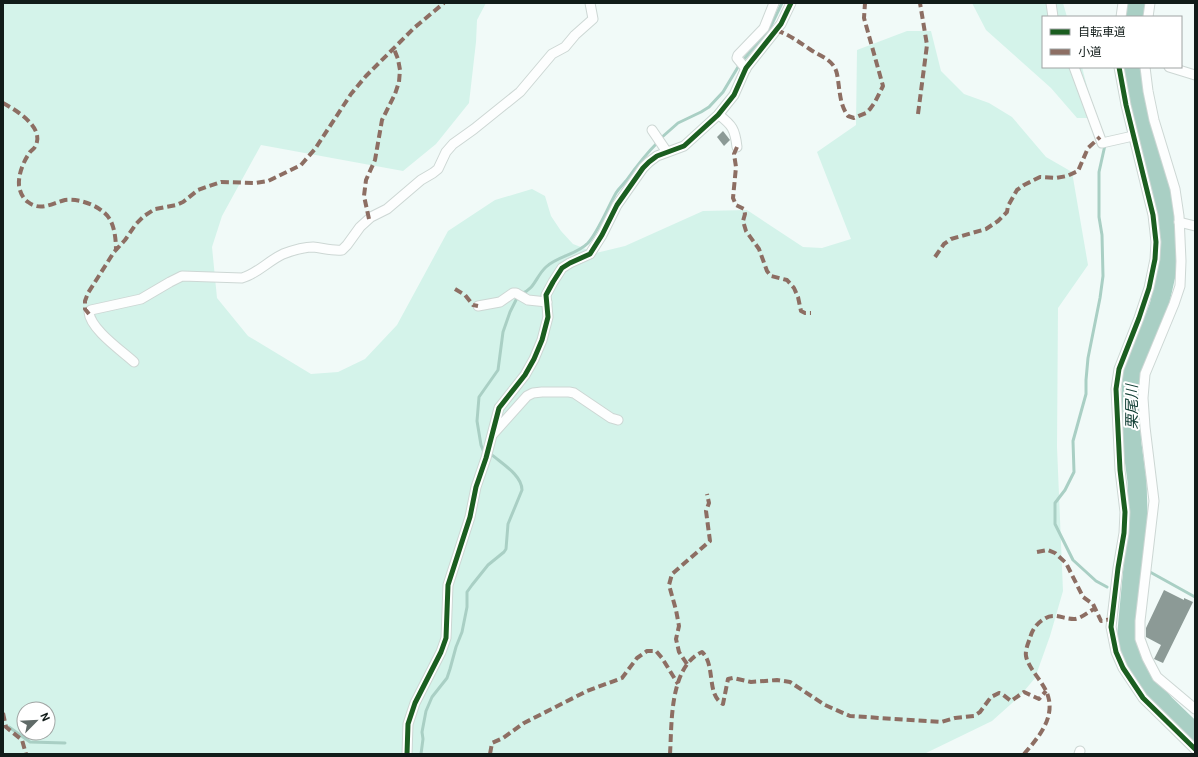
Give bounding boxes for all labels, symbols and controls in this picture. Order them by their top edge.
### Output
legend [1042,16,1182,68]
text: 自転車道 [1078,25,1126,39]
text: 小道 [1078,45,1102,59]
water label: 栗尾川 [1123,383,1141,430]
north arrow [16,701,56,741]
text: N [37,711,52,724]

